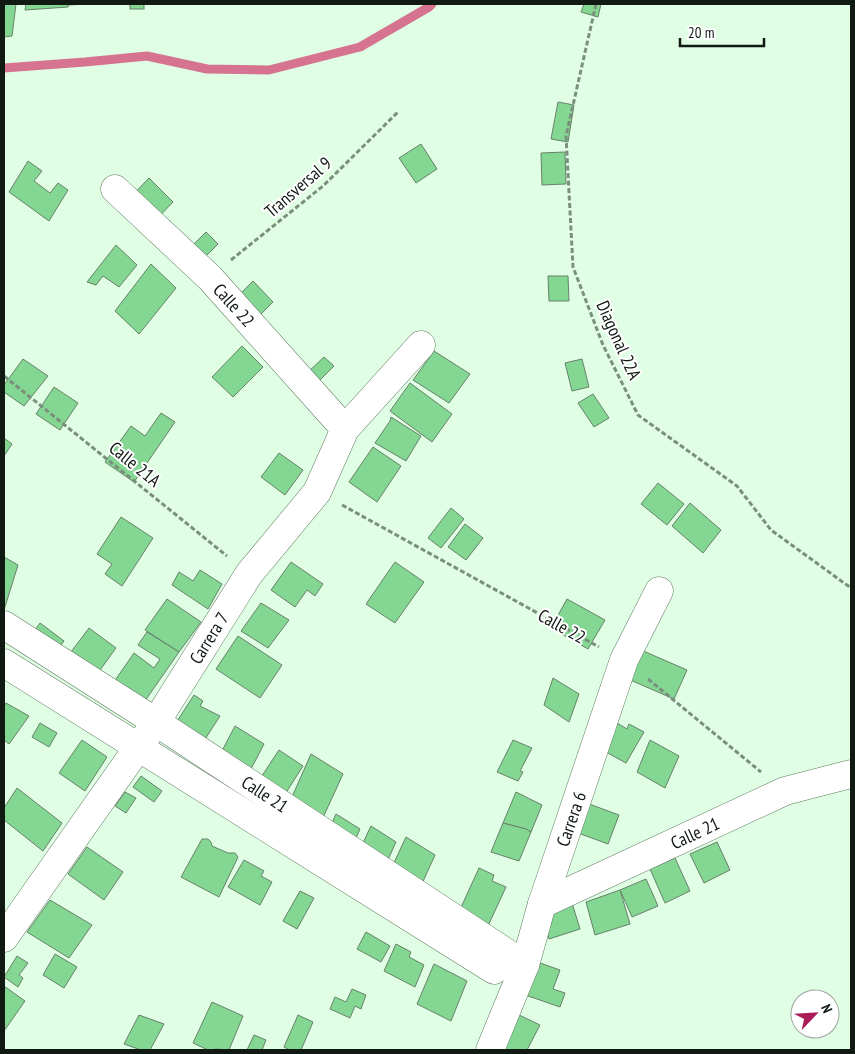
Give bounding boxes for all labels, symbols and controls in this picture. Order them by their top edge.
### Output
scale bar [680,15,764,47]
text: 20 m [688,23,714,42]
street label: Transversal 9 [260,152,336,222]
street label: Calle 22 [208,278,260,332]
street label: Diagonal 22A [591,297,647,383]
street label: Calle 21A [105,436,166,492]
street label: Calle 22 [534,604,590,648]
street label: Carrera 7 [184,608,234,668]
street label: Calle 21 [237,770,293,818]
street label: Carrera 6 [551,789,591,849]
street label: Calle 21 [667,812,723,854]
north arrow [790,989,840,1039]
text: N [817,1001,837,1016]

